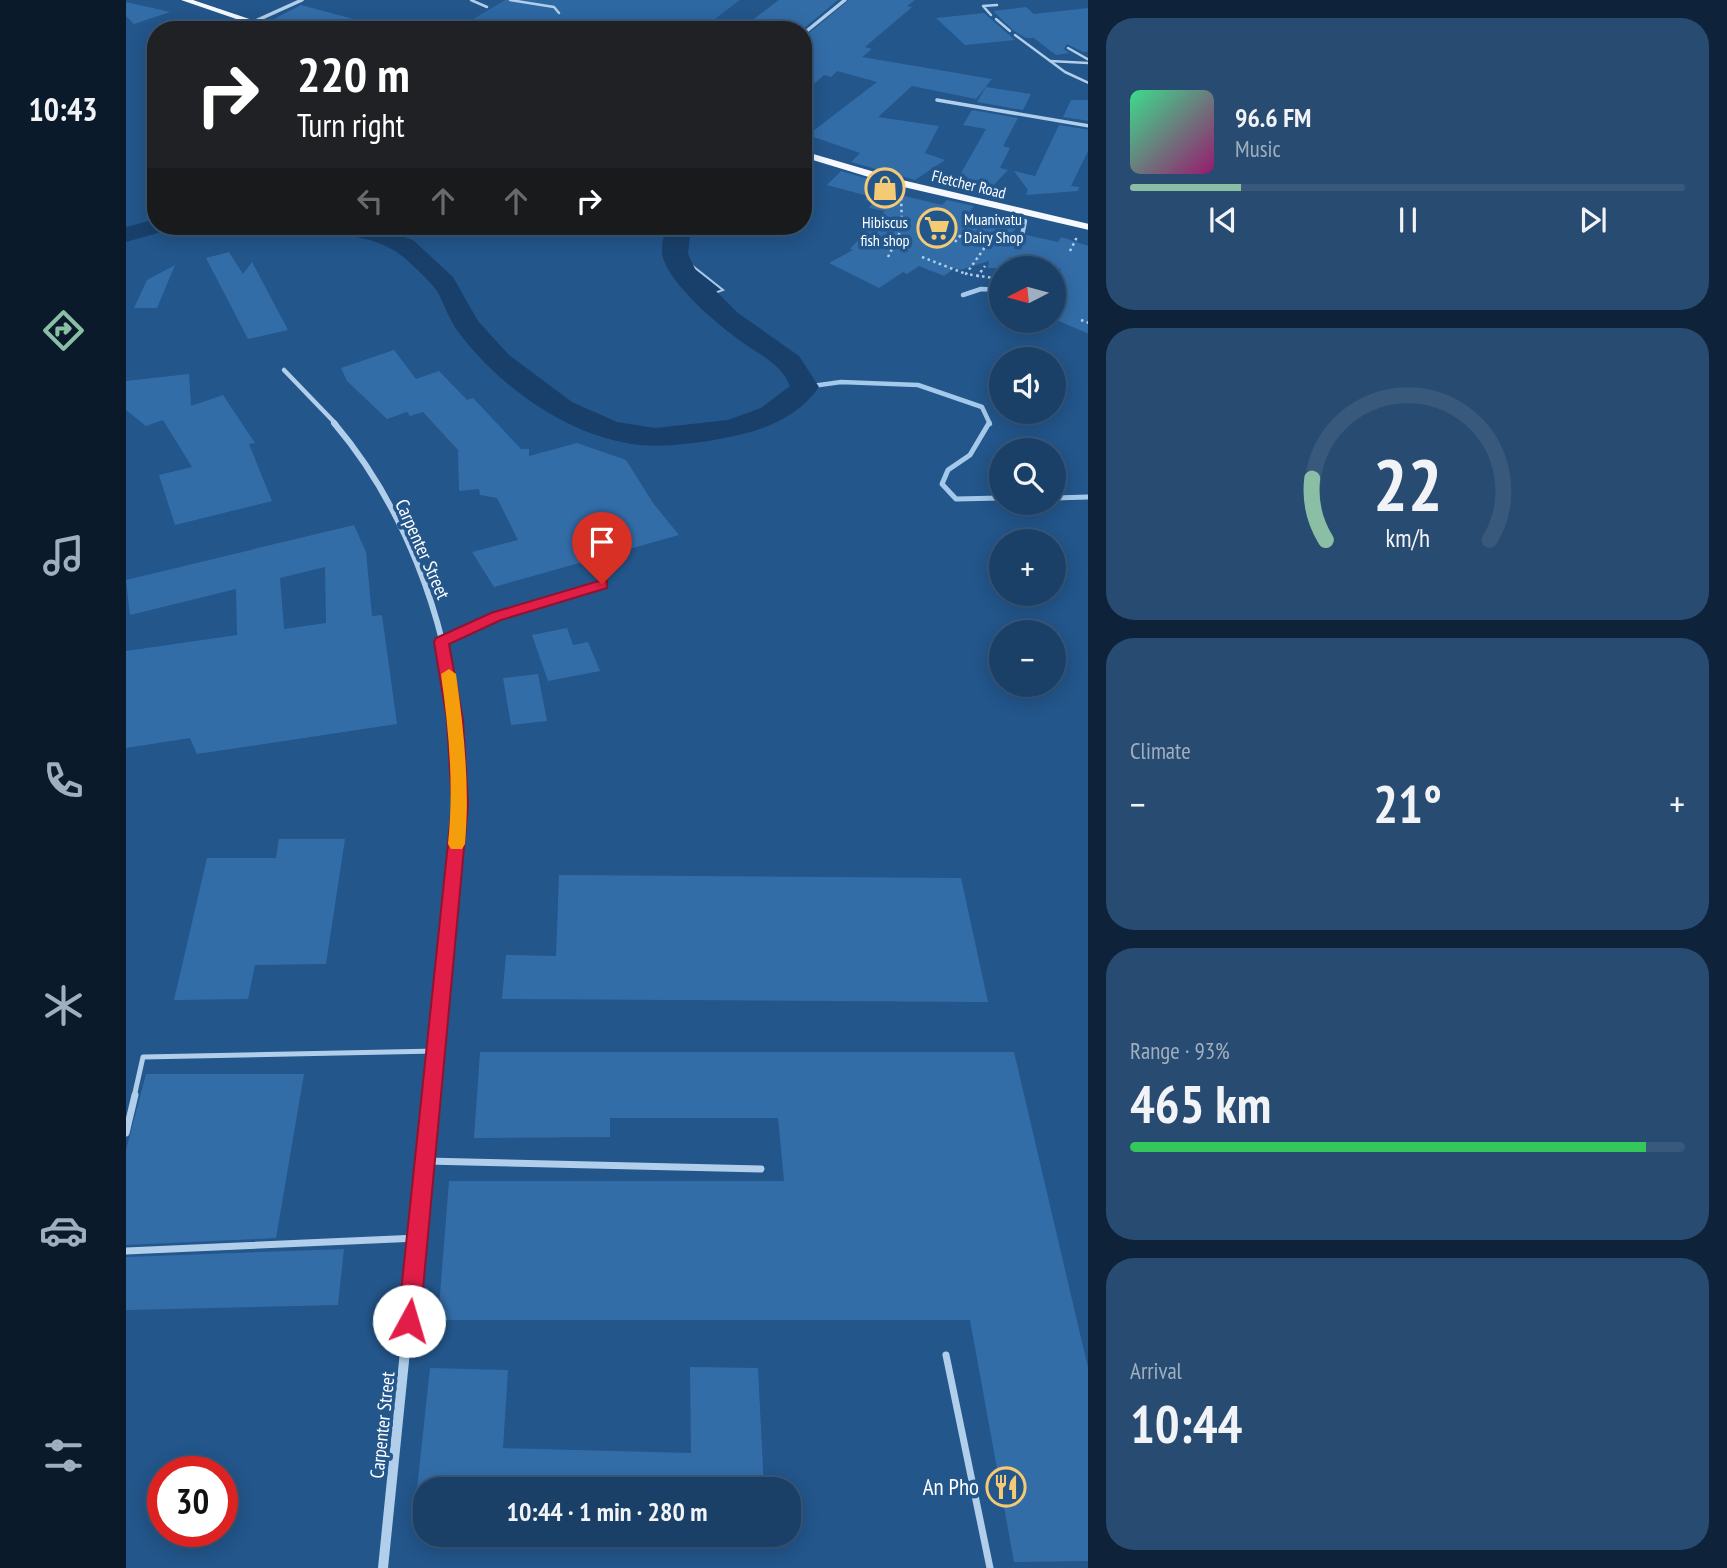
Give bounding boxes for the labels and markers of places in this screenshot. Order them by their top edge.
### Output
shop icon: Hibiscus fish shop [864,167,906,209]
supermarket icon: Muanivatu Dairy Shop [916,207,958,249]
place label: Muanivatu Dairy Shop [964,209,1023,247]
place label: Hibiscus fish shop [860,212,910,250]
pin [572,512,632,584]
restaurant icon: An Pho [985,1466,1027,1508]
place label: An Pho [923,1472,979,1501]

